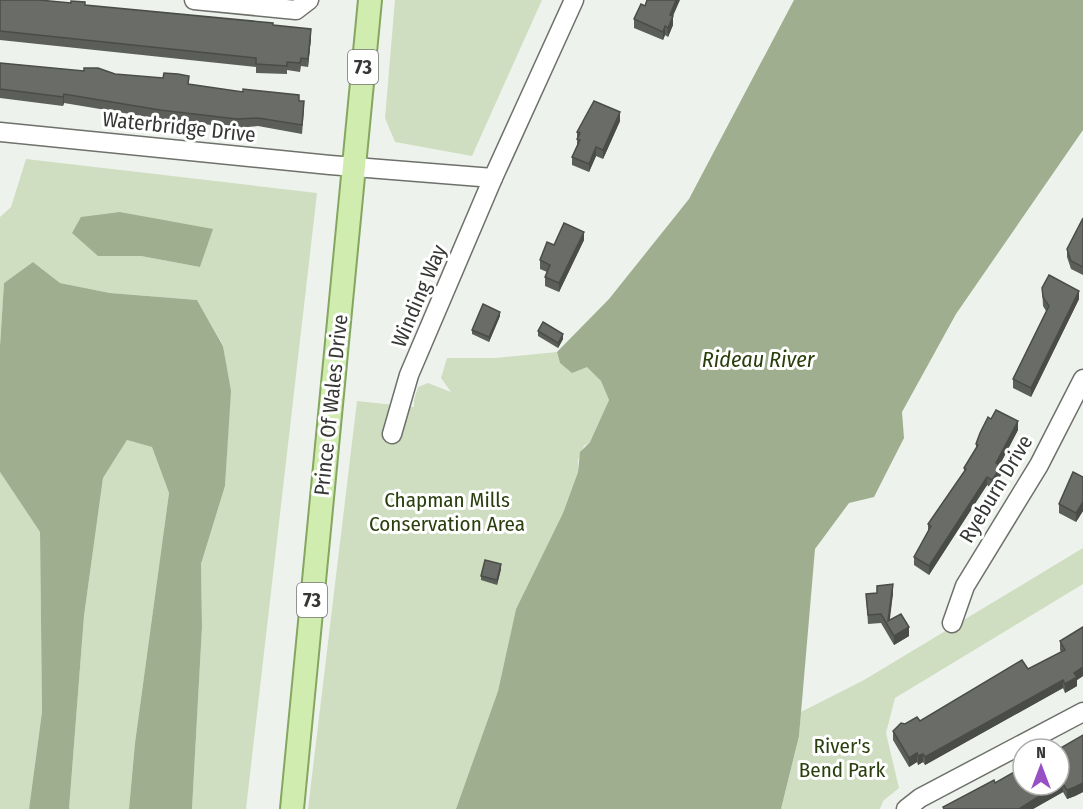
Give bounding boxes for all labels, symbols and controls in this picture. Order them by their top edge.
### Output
road number: 73 [348,50,378,84]
street label: Waterbridge Drive [101,106,257,148]
street label: Winding Way [386,240,452,351]
street label: Prince Of Wales Drive [309,313,353,497]
water label: Rideau River [702,346,816,373]
street label: Ryeburn Drive [954,430,1038,548]
park label: Chapman Mills Conservation Area [369,487,525,537]
road number: 73 [297,583,327,617]
park label: River's Bend Park [799,733,885,783]
north arrow [1011,737,1071,797]
text: N [1036,743,1046,762]

